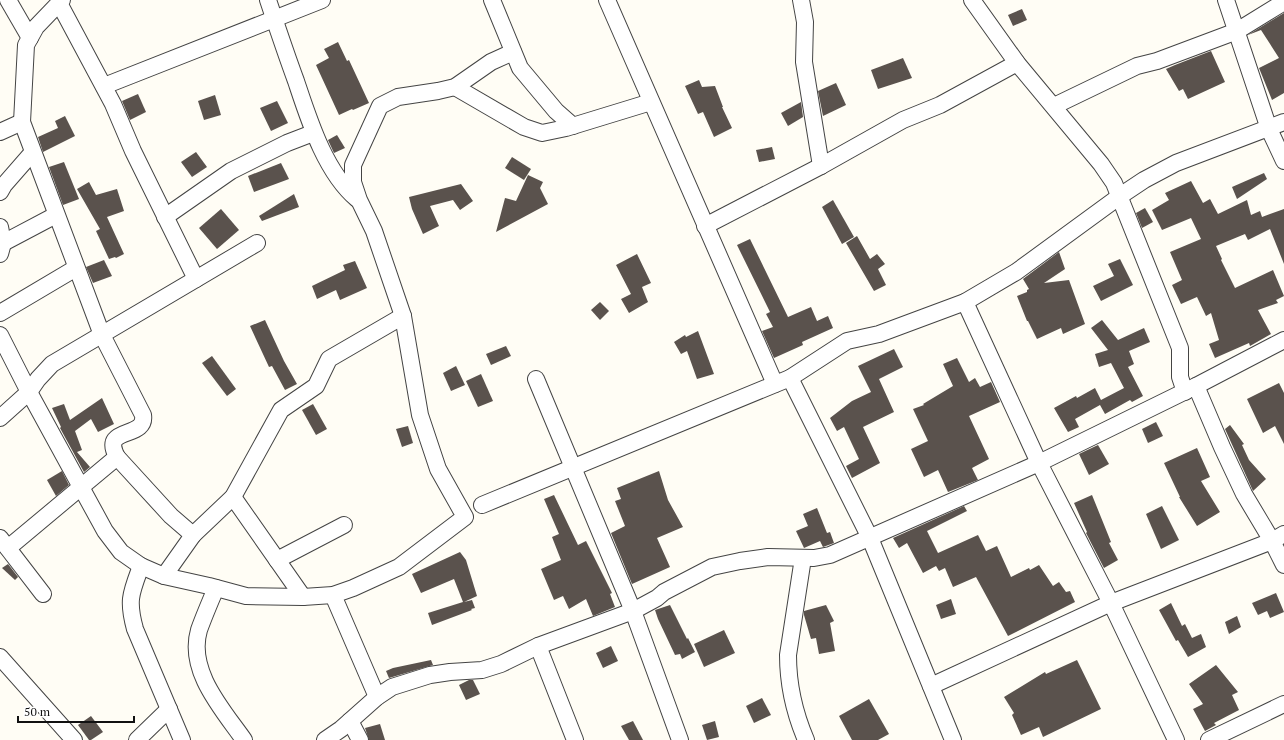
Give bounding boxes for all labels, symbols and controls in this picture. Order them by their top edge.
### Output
scale bar [18,698,134,724]
text: 50 m [24,704,51,719]

